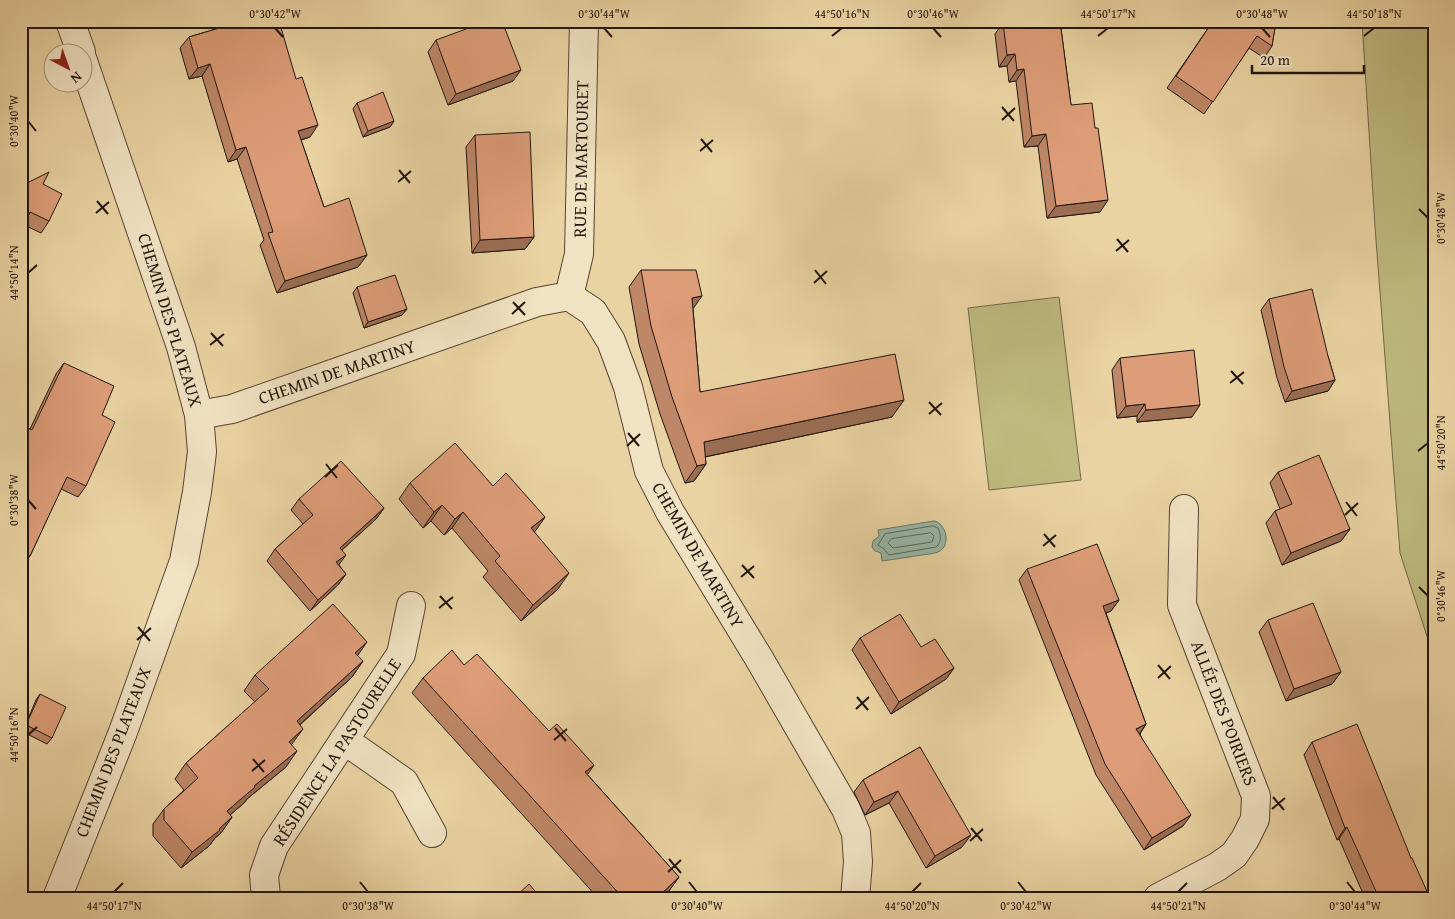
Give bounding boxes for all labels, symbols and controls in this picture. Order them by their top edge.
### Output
text: 0°30'42"W [249,5,302,22]
text: 0°30'44"W [578,5,631,22]
text: 44°50'16"N [814,5,870,22]
text: 0°30'46"W [907,5,960,22]
text: 44°50'17"N [1080,5,1136,22]
text: 0°30'48"W [1236,5,1289,22]
text: 44°50'18"N [1346,5,1402,22]
north arrow [42,42,92,92]
scale bar [1252,42,1365,74]
text: 20 m [1260,49,1291,70]
text: N [66,67,87,89]
street label: RUE DE MARTOURET [566,80,595,238]
text: 0°30'40"W [5,94,22,147]
text: 0°30'48"W [1432,191,1449,244]
street label: CHEMIN DES PLATEAUX [131,230,210,410]
text: 44°50'14"N [5,245,22,301]
street label: CHEMIN DE MARTINY [255,332,419,411]
text: 44°50'20"N [1432,415,1449,471]
text: 0°30'38"W [5,473,22,526]
street label: CHEMIN DE MARTINY [646,477,751,633]
text: 0°30'46"W [1432,569,1449,622]
street label: ALLÉE DES POIRIERS [1184,636,1265,790]
street label: RÉSIDENCE LA PASTOURELLE [266,652,408,851]
street label: CHEMIN DES PLATEAUX [68,663,157,841]
text: 44°50'16"N [5,707,22,763]
text: 44°50'17"N [86,897,142,914]
text: 0°30'38"W [342,897,395,914]
text: 0°30'40"W [671,897,724,914]
text: 44°50'20"N [884,897,940,914]
text: 0°30'42"W [1000,897,1053,914]
text: 44°50'21"N [1150,897,1206,914]
text: 0°30'44"W [1329,897,1382,914]

